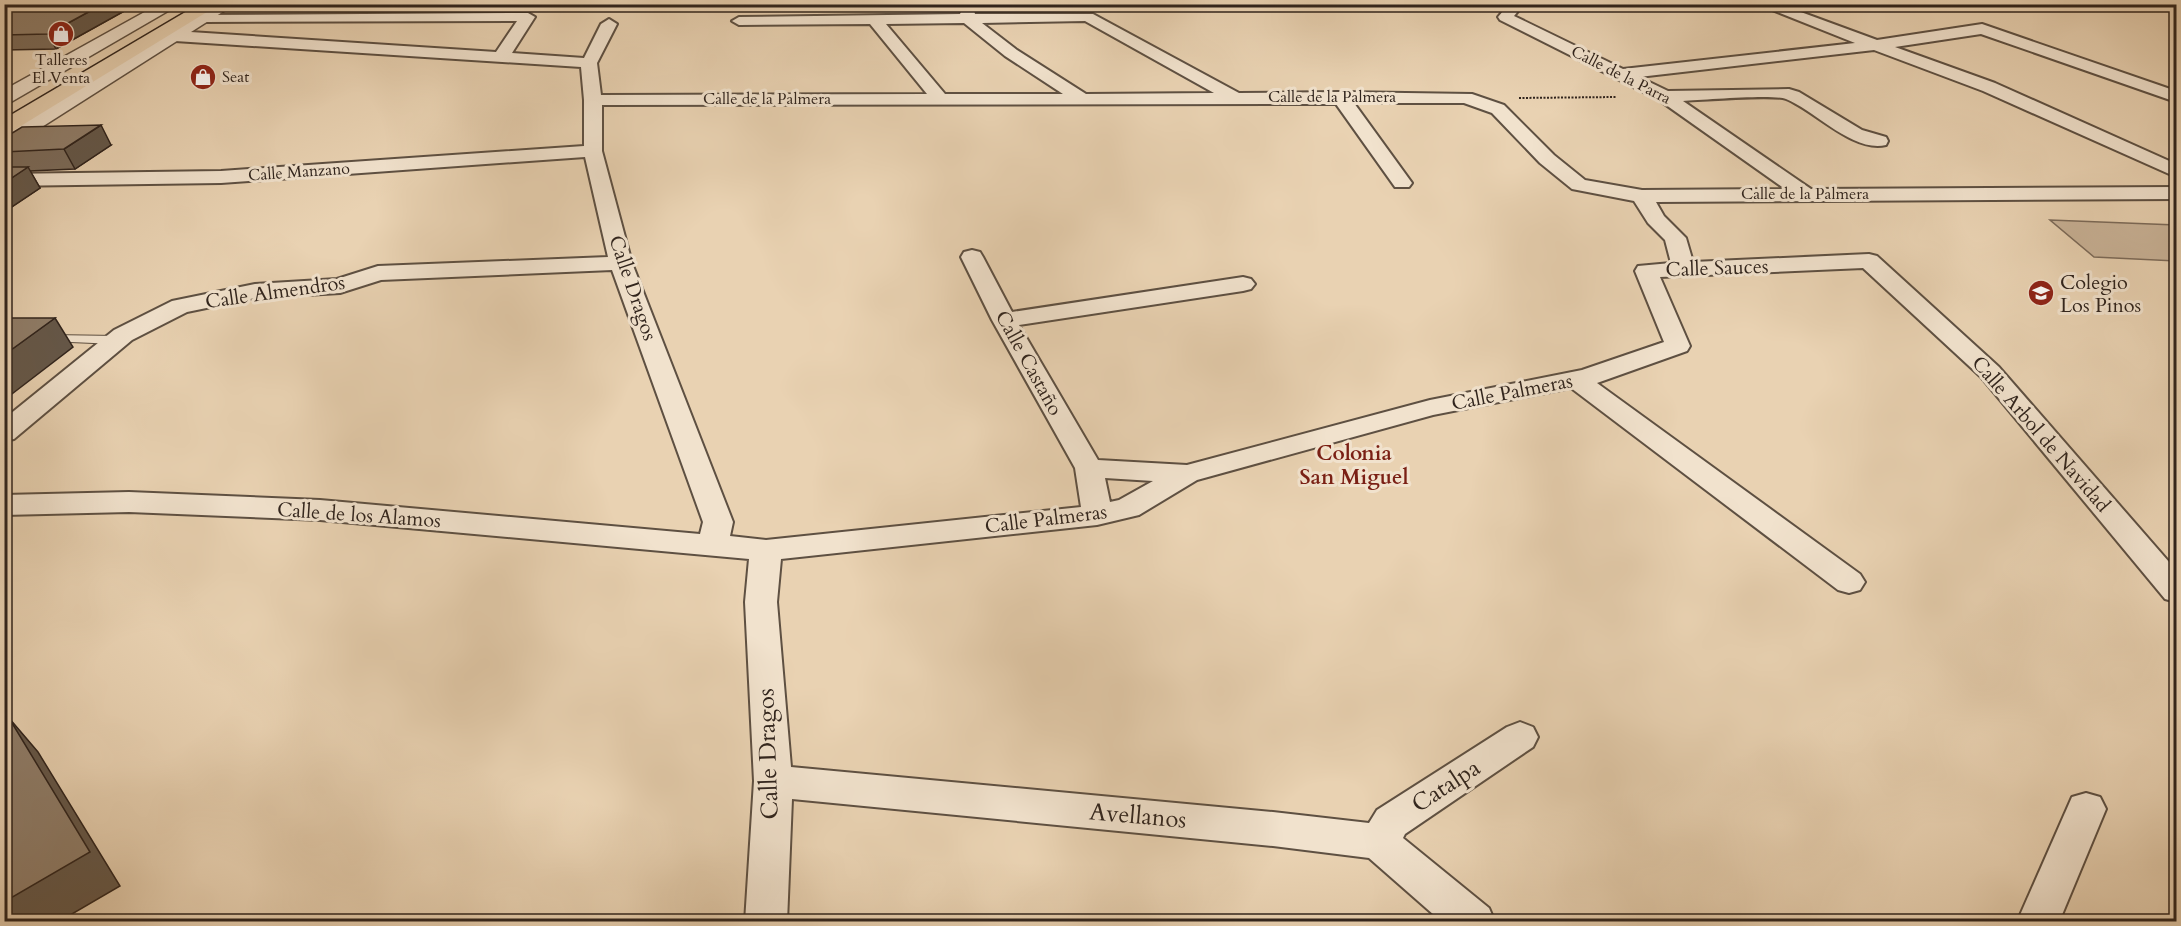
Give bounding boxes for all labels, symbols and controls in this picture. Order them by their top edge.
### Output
shop icon: Talleres El Venta [46,19,76,49]
street label: Calle de la Parra [1567,40,1675,110]
place label: Talleres El Venta [32,49,90,89]
shop icon: Seat [188,62,218,92]
place label: Seat [222,66,249,88]
street label: Calle de la Palmera [1268,86,1396,108]
street label: Calle de la Palmera [703,88,831,110]
street label: Calle Manzano [247,157,351,187]
street label: Calle de la Palmera [1741,183,1869,205]
street label: Calle Dragos [602,232,664,344]
street label: Calle Sauces [1665,253,1769,283]
street label: Calle Almendros [203,269,347,315]
place label: Colegio Los Pinos [2060,269,2141,319]
school or university icon: Colegio Los Pinos [2026,278,2056,308]
street label: Calle Castaño [989,306,1069,421]
street label: Calle Arbol de Navidad [1966,350,2117,518]
street label: Calle Palmeras [1449,367,1575,417]
district label: Colonia San Miguel [1299,439,1409,492]
street label: Calle de los Alamos [276,496,442,534]
street label: Calle Palmeras [983,498,1109,540]
street label: Calle Dragos [749,688,787,820]
street label: Catalpa [1405,751,1487,821]
street label: Avellanos [1088,795,1188,837]

